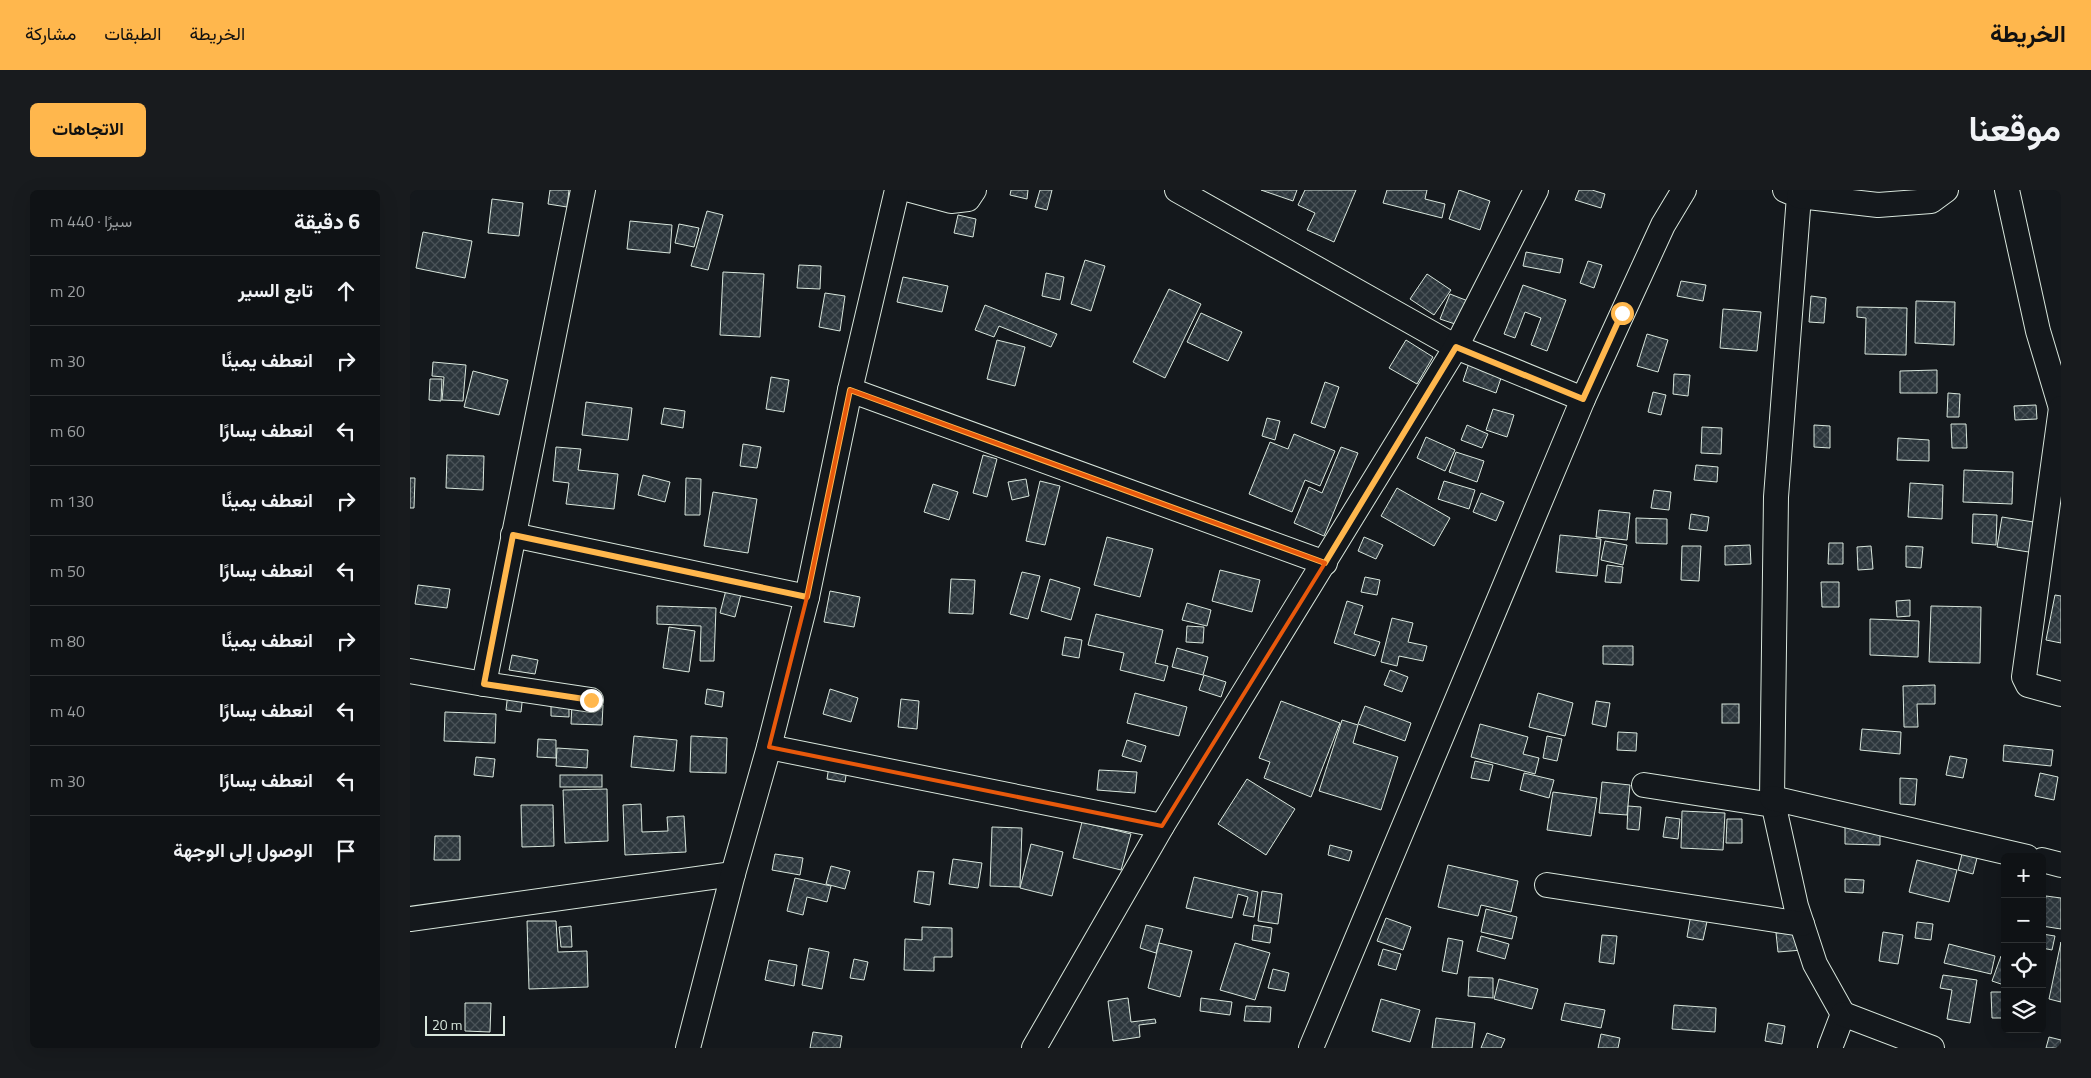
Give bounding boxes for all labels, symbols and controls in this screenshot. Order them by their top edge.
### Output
text: الخريطة [1990,15,2066,51]
text: مشاركة [25,20,76,47]
text: الطبقات [104,20,161,47]
text: الخريطة [189,20,245,47]
text: موقعنا [1968,101,2061,155]
button: الاتجاهات [30,103,146,157]
text: 6 دقيقة [294,205,360,237]
text: سيرًا · 440 m [50,209,132,233]
text: تابع السير [238,275,313,304]
icon: ahead [332,277,360,305]
text: 20 m [50,279,85,303]
route start [1611,302,1634,325]
text: انعطف يمينًا [221,345,313,374]
icon: right [332,347,360,375]
text: 30 m [50,349,85,373]
text: انعطف يسارًا [219,415,313,444]
icon: left [332,417,360,445]
text: 60 m [50,419,85,443]
text: انعطف يمينًا [221,485,313,514]
icon: right [332,487,360,515]
text: 130 m [50,489,94,513]
text: انعطف يسارًا [219,555,313,584]
icon: left [332,557,360,585]
text: 50 m [50,559,85,583]
text: انعطف يمينًا [221,625,313,654]
icon: right [332,627,360,655]
text: 80 m [50,629,85,653]
route end [580,689,603,712]
text: انعطف يسارًا [219,695,313,724]
icon: left [332,697,360,725]
text: 40 m [50,699,85,723]
text: انعطف يسارًا [219,765,313,794]
icon: left [332,767,360,795]
text: 30 m [50,769,85,793]
text: الوصول إلى الوجهة [173,835,313,864]
icon: arrive [332,837,360,865]
map controls [2001,853,2046,1033]
button: + [2001,853,2046,898]
button: − [2001,898,2046,943]
button: locate [2001,943,2046,988]
button: layers [2001,988,2046,1033]
scale bar [425,1013,505,1036]
text: 20 m [432,1014,462,1035]

